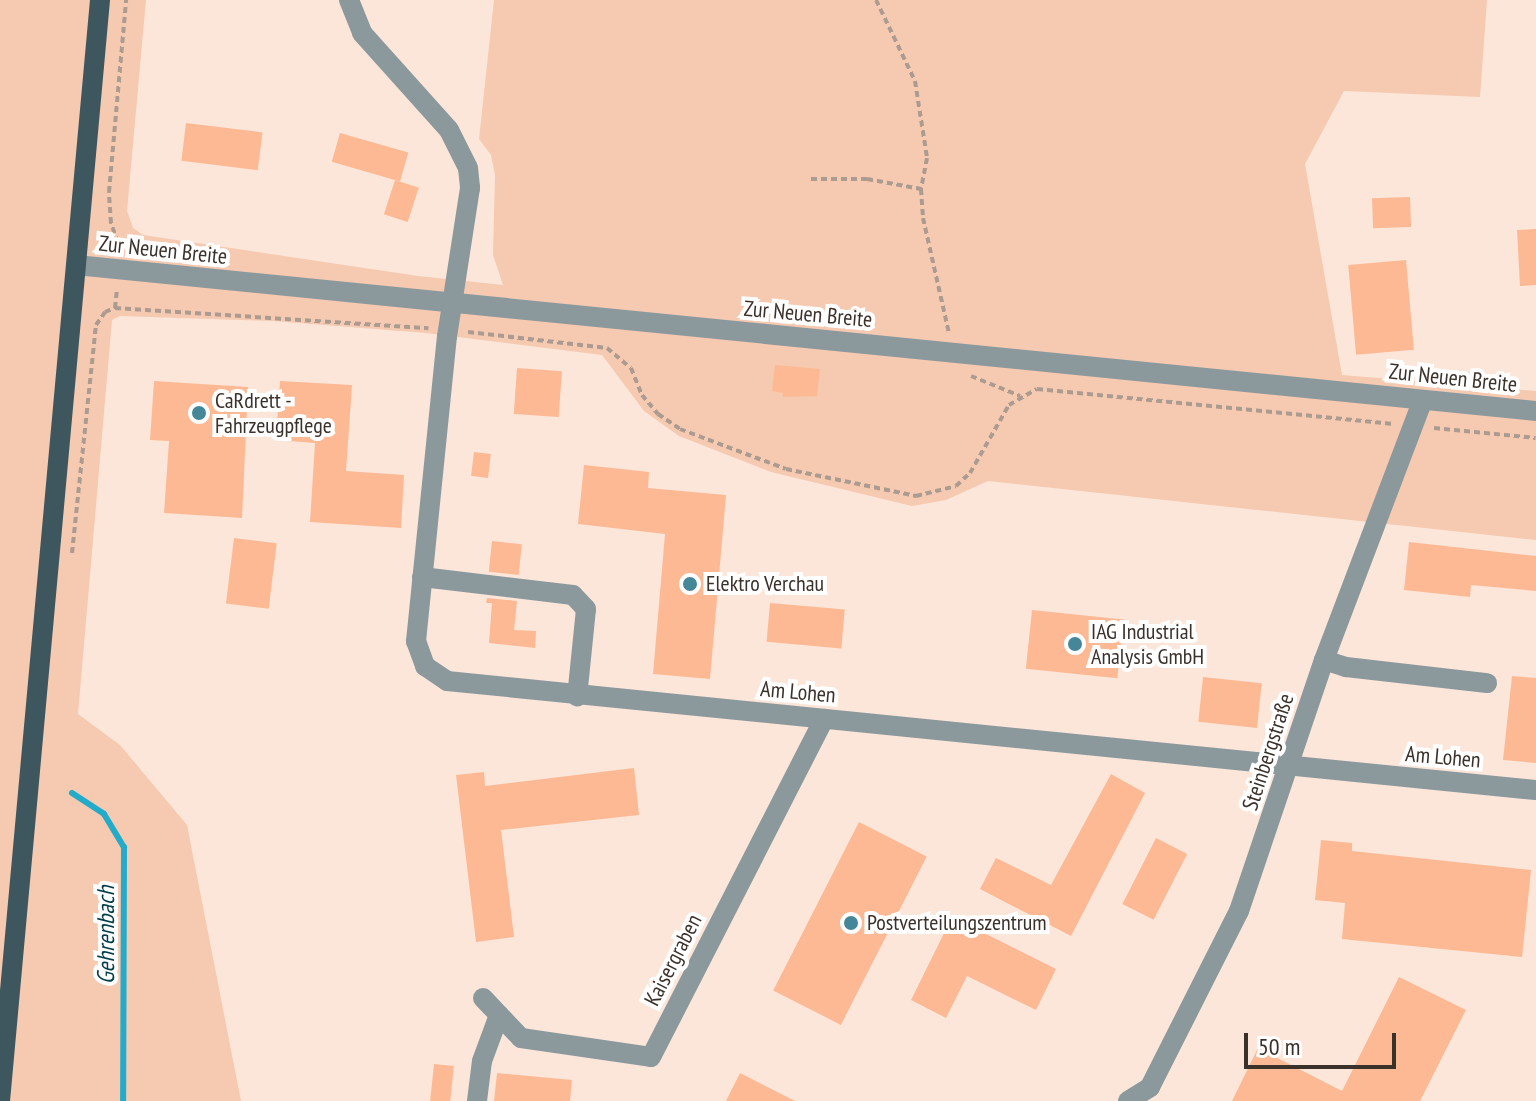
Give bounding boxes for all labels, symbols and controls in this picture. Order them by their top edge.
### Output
street label: Zur Neuen Breite [98,230,228,270]
street label: Zur Neuen Breite [743,295,873,333]
street label: Zur Neuen Breite [1388,358,1518,398]
place label: CaRdrett - Fahrzeugpflege [215,387,332,438]
marker: CaRdrett - Fahrzeugpflege [190,404,208,422]
place label: Elektro Verchau [706,571,825,597]
marker: Elektro Verchau [681,575,699,593]
place label: IAG Industrial Analysis GmbH [1091,618,1204,670]
marker: IAG Industrial Analysis GmbH [1066,635,1084,653]
street label: Am Lohen [759,676,837,708]
street label: Steinbergstraße [1237,690,1299,814]
street label: Am Lohen [1404,741,1482,773]
water label: Gehrenbach [92,886,120,984]
street label: Kaisergraben [639,910,707,1010]
place label: Postverteilungszentrum [867,910,1047,936]
marker: Postverteilungszentrum [842,914,860,932]
scale bar [1248,1017,1400,1067]
text: 50 m [1258,1031,1300,1062]

